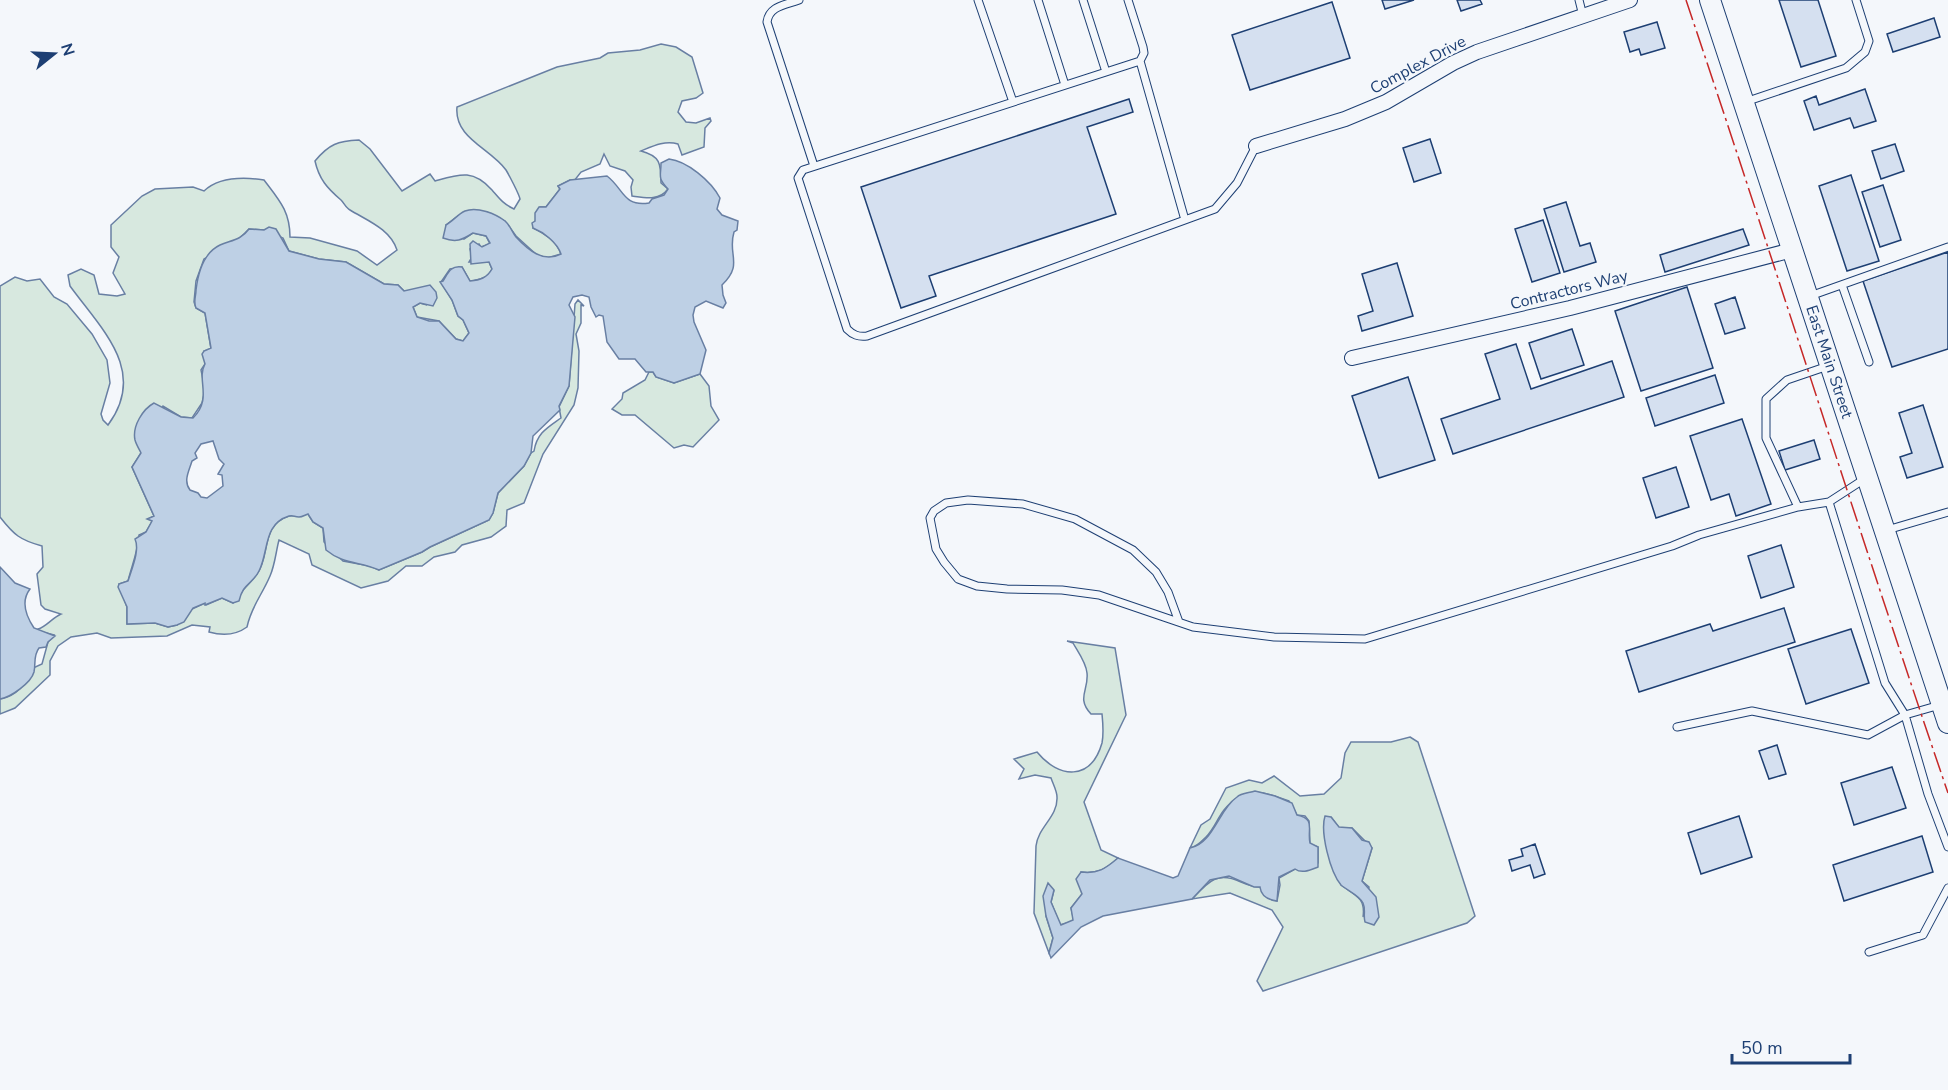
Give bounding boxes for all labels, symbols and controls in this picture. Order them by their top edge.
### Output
north arrow [24,24,84,84]
street label: Complex Drive [1366,30,1470,100]
text: N [55,41,80,59]
street label: Contractors Way [1508,265,1631,315]
street label: East Main Street [1800,302,1858,422]
scale bar [1732,1027,1850,1065]
text: 50 m [1741,1036,1783,1060]

